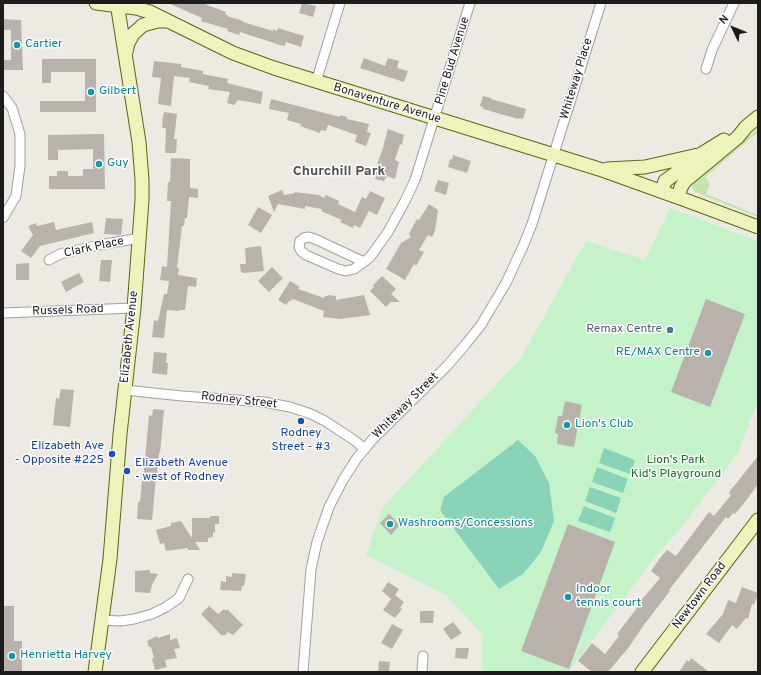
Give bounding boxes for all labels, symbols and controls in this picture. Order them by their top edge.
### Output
north arrow [713,8,753,48]
text: N [716,12,732,27]
street label: Pine Bud Avenue [433,15,473,107]
street label: Whiteway Place [558,37,596,121]
place label: Cartier [25,38,63,52]
marker: Cartier [12,40,22,50]
street label: Bonaventure Avenue [331,81,443,127]
place label: Gilbert [99,85,136,99]
marker: Gilbert [86,87,96,97]
place label: Guy [107,157,128,171]
marker: Guy [94,159,104,169]
district label: Churchill Park [293,164,385,180]
street label: Clark Place [63,235,125,261]
street label: Elizabeth Avenue [118,290,142,384]
street label: Russels Road [32,303,104,319]
place label: Remax Centre [586,323,662,337]
marker: Remax Centre [665,325,675,335]
place label: RE/MAX Centre [616,346,700,360]
marker: RE/MAX Centre [703,348,713,358]
street label: Whiteway Street [370,370,442,442]
street label: Rodney Street [200,390,278,412]
marker: Rodney Street - #3 [296,416,306,426]
place label: Lion's Club [575,418,634,432]
marker: Lion's Club [562,420,572,430]
place label: Rodney Street - #3 [272,427,330,455]
place label: Elizabeth Ave - Opposite #225 [15,440,104,468]
marker: Elizabeth Ave - Opposite #225 [107,449,117,459]
park label: Lion's Park Kid's Playground [631,454,721,482]
place label: Elizabeth Avenue - west of Rodney [135,457,228,485]
marker: Elizabeth Avenue - west of Rodney [122,466,132,476]
place label: Washrooms/Concessions [398,517,533,531]
marker: Washrooms/Concessions [385,519,395,529]
street label: Newtown Road [670,560,730,632]
place label: Indoor tennis court [576,583,641,611]
marker: Indoor tennis court [563,592,573,602]
place label: Henrietta Harvey [20,649,112,663]
marker: Henrietta Harvey [7,651,17,661]

